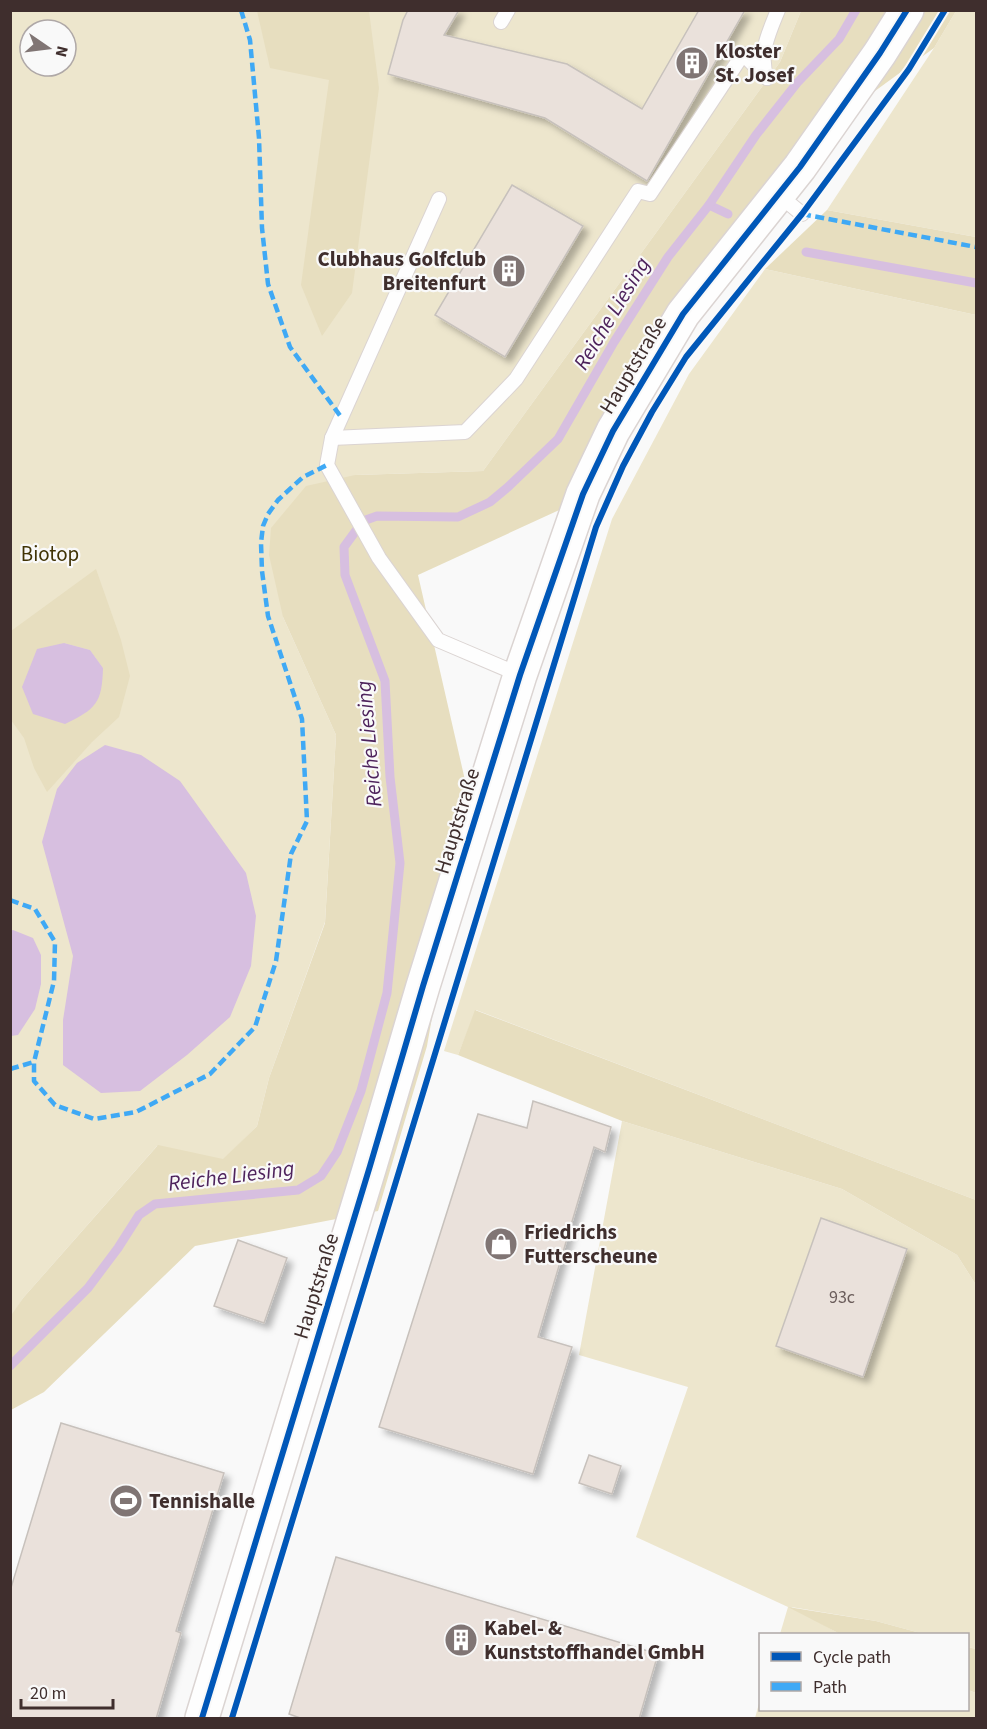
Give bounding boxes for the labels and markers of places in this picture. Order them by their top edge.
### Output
place label: Kloster St. Josef [715,36,795,90]
building icon: Kloster St. Josef [674,45,710,81]
place label: Clubhaus Golfclub Breitenfurt [318,244,486,298]
building icon: Clubhaus Golfclub Breitenfurt [491,253,527,289]
place label: Friedrichs Futterscheune [524,1217,658,1271]
shop icon: Friedrichs Futterscheune [483,1226,519,1262]
sports icon: Tennishalle [108,1483,144,1519]
place label: Tennishalle [149,1486,255,1516]
place label: Kabel- & Kunststoffhandel GmbH [484,1613,705,1667]
building icon: Kabel- & Kunststoffhandel GmbH [443,1622,479,1658]

